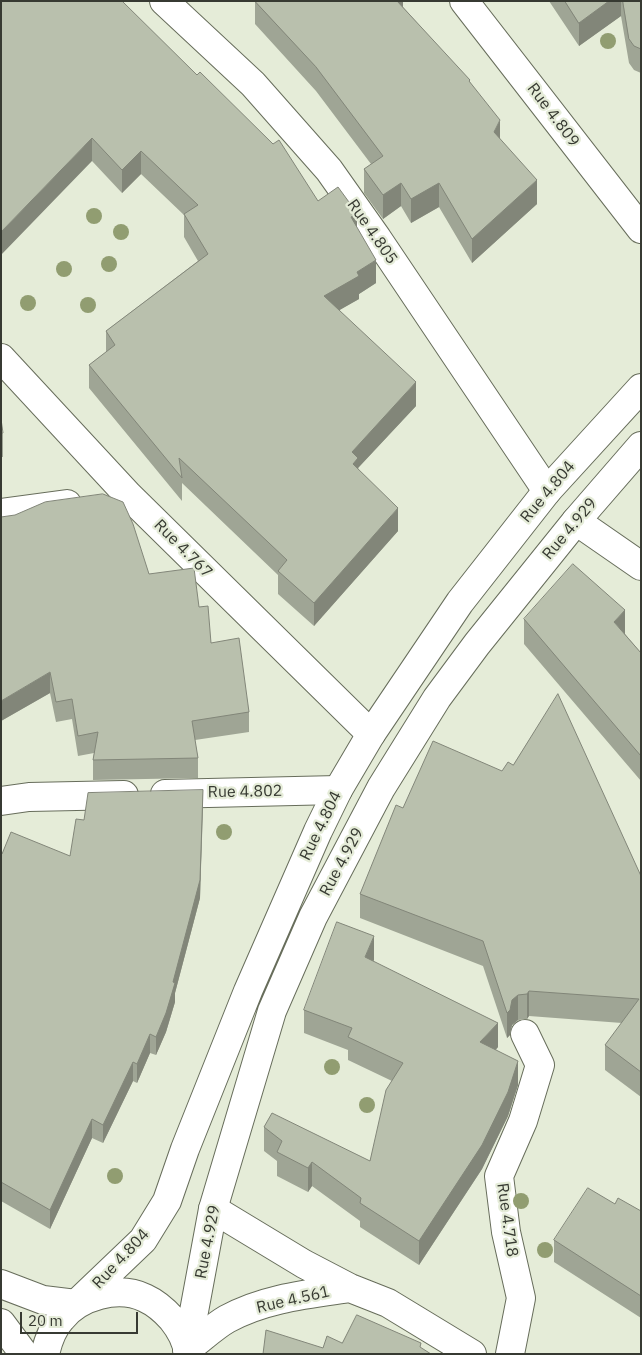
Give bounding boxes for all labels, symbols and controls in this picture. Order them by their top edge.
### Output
street label: Rue 4.809 [523,79,583,151]
street label: Rue 4.805 [343,196,401,268]
street label: Rue 4.804 [517,457,579,527]
street label: Rue 4.929 [539,494,601,564]
street label: Rue 4.767 [150,516,216,582]
street label: Rue 4.802 [208,782,282,802]
street label: Rue 4.804 [296,788,346,864]
street label: Rue 4.929 [316,825,368,899]
street label: Rue 4.718 [492,1182,522,1258]
street label: Rue 4.929 [191,1204,225,1280]
street label: Rue 4.804 [89,1225,153,1293]
street label: Rue 4.561 [254,1282,332,1318]
scale bar [22,1302,140,1334]
text: 20 m [28,1311,63,1330]

